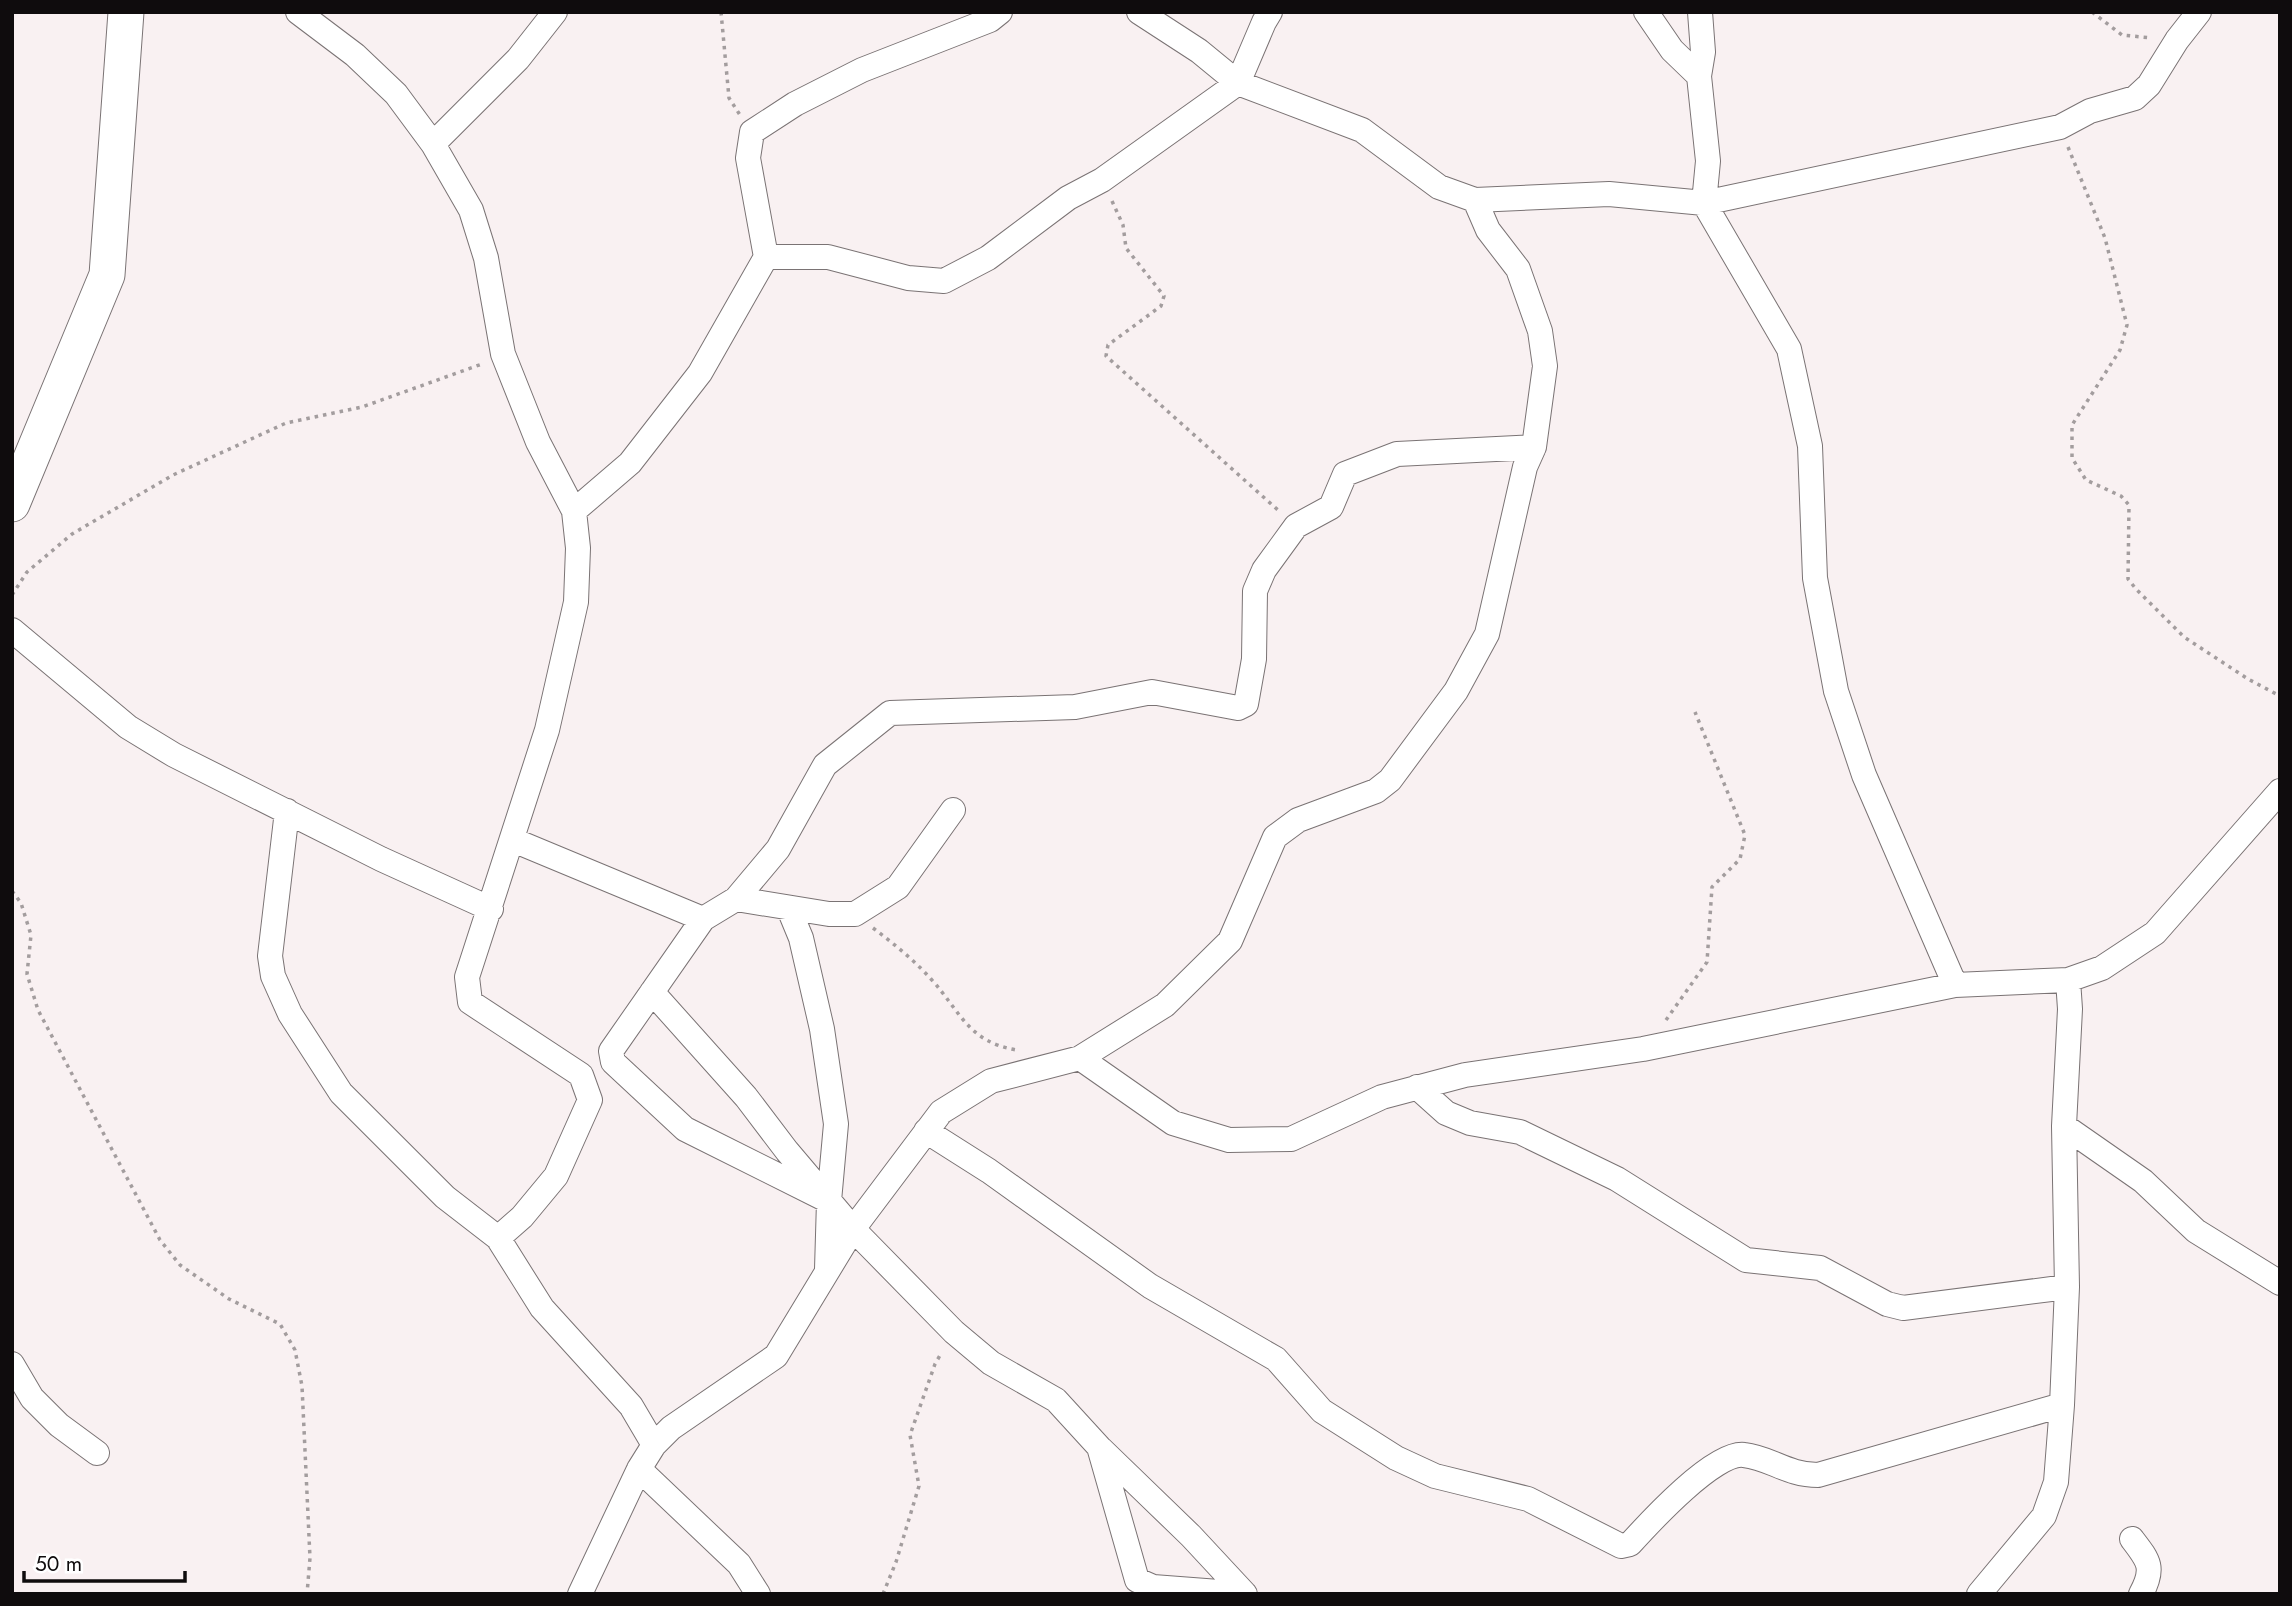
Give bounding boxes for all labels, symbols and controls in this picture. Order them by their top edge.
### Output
scale bar [24,1540,186,1584]
text: 50 m [35,1549,82,1579]

